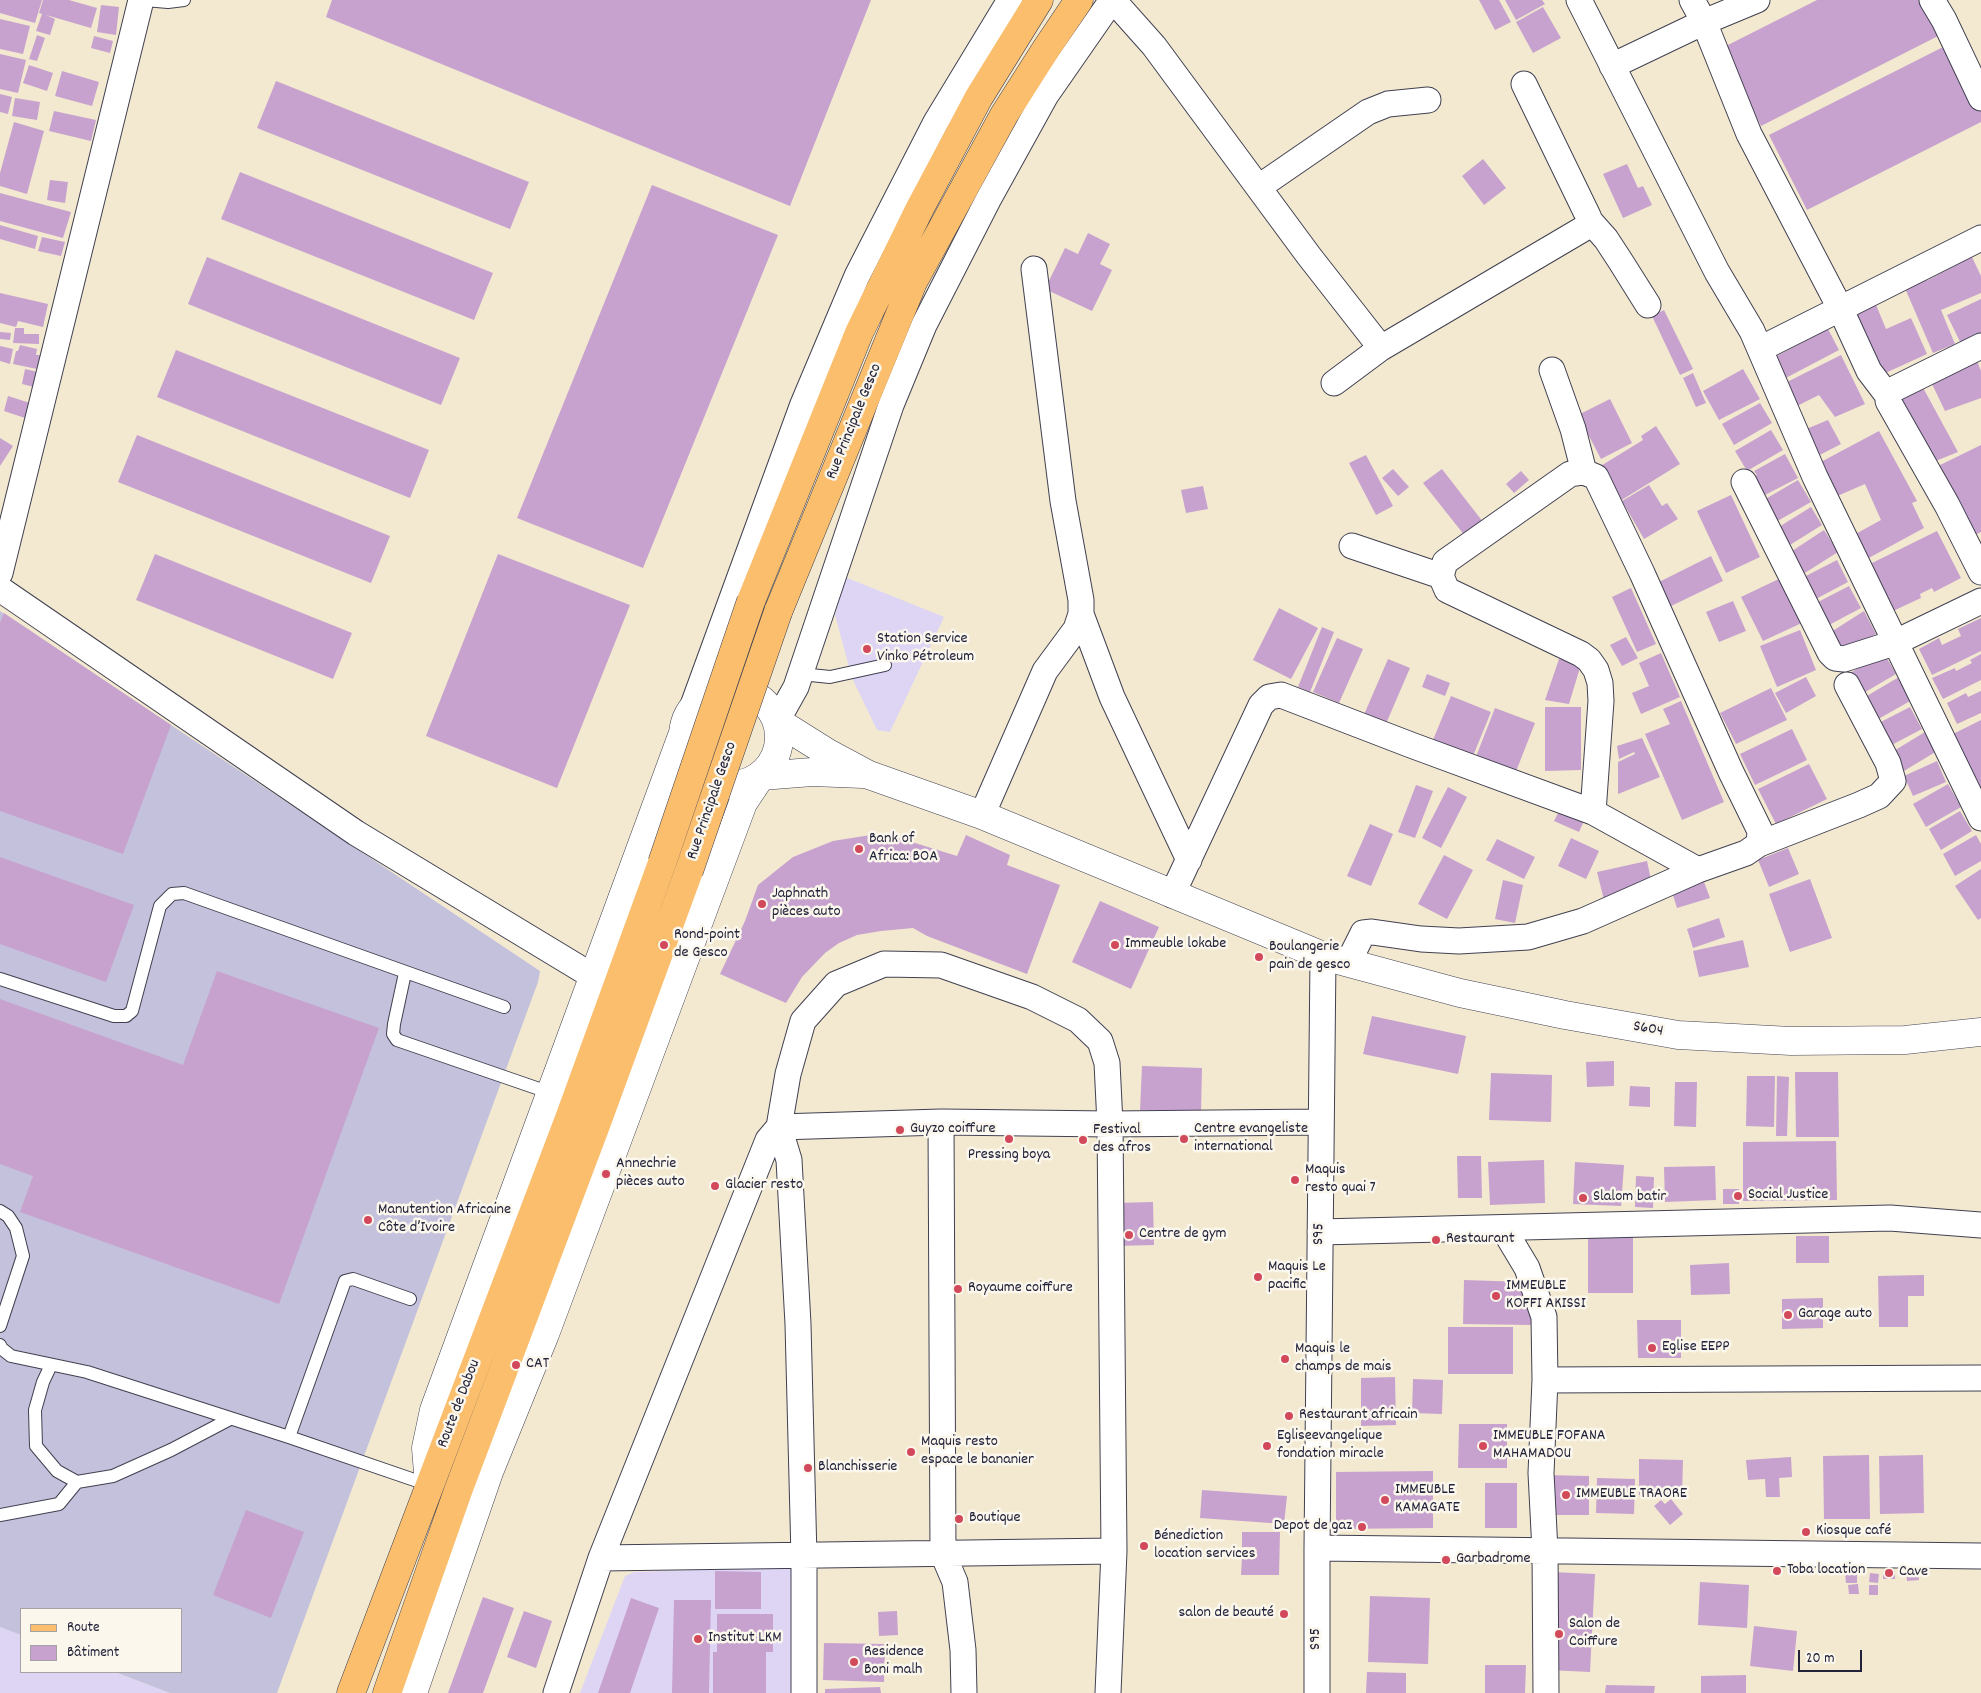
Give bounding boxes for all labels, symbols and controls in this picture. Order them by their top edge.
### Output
street label: Rue Principale Gesco [823,361,887,483]
place label: Station Service Vinko Pétroleum [877,630,974,668]
marker: Station Service Vinko Pétroleum [861,643,873,655]
street label: Rue Principale Gesco [684,740,742,862]
place label: Bank of Africa: BOA [869,830,938,868]
marker: Bank of Africa: BOA [853,843,865,855]
place label: Japhnath pièces auto [772,885,840,923]
marker: Japhnath pièces auto [756,898,768,910]
place label: Rond-point de Gesco [674,926,740,964]
place label: Immeuble lokabe [1125,935,1226,955]
place label: Boulangerie pain de gesco [1269,938,1350,976]
marker: Rond-point de Gesco [658,939,670,951]
marker: Immeuble lokabe [1109,939,1121,951]
marker: Boulangerie pain de gesco [1253,951,1265,963]
street label: S604 [1631,1018,1665,1042]
place label: Guyzo coiffure [910,1120,996,1140]
place label: Centre evangeliste international [1194,1120,1308,1158]
place label: Festival des afros [1093,1121,1151,1159]
marker: Guyzo coiffure [894,1124,906,1136]
marker: Pressing boya [1003,1133,1015,1145]
marker: Centre evangeliste international [1178,1133,1190,1145]
marker: Festival des afros [1077,1134,1089,1146]
place label: Pressing boya [968,1146,1050,1166]
place label: Annechrie pièces auto [616,1155,684,1193]
place label: Maquis resto quai 7 [1305,1161,1376,1199]
marker: Annechrie pièces auto [600,1168,612,1180]
marker: Maquis resto quai 7 [1289,1174,1301,1186]
place label: Glacier resto [725,1176,803,1196]
marker: Glacier resto [709,1180,721,1192]
place label: Social Justice [1748,1186,1828,1206]
place label: Slalom batir [1593,1188,1666,1208]
marker: Social Justice [1732,1190,1744,1202]
marker: Slalom batir [1577,1192,1589,1204]
place label: Manutention Africaine Côte d’Ivoire [378,1201,511,1239]
marker: Manutention Africaine Côte d’Ivoire [362,1214,374,1226]
street label: S95 [1310,1223,1330,1245]
place label: Centre de gym [1139,1225,1227,1245]
marker: Centre de gym [1123,1229,1135,1241]
place label: Restaurant [1446,1230,1515,1250]
marker: Restaurant [1430,1234,1442,1246]
place label: Maquis Le pacific [1268,1258,1326,1296]
marker: Maquis Le pacific [1252,1271,1264,1283]
place label: IMMEUBLE KOFFI AKISSI [1506,1277,1586,1315]
place label: Royaume coiffure [968,1279,1073,1299]
marker: Royaume coiffure [952,1283,964,1295]
marker: IMMEUBLE KOFFI AKISSI [1490,1290,1502,1302]
place label: Garage auto [1798,1305,1872,1325]
marker: Garage auto [1782,1309,1794,1321]
place label: Eglise EEPP [1662,1338,1730,1358]
place label: Maquis le champs de mais [1295,1340,1391,1378]
marker: Eglise EEPP [1646,1342,1658,1354]
marker: Maquis le champs de mais [1279,1353,1291,1365]
place label: CAT [526,1355,549,1375]
street label: Route de Dabou [434,1357,486,1451]
marker: CAT [510,1359,522,1371]
place label: Restaurant africain [1299,1406,1418,1426]
marker: Restaurant africain [1283,1410,1295,1422]
place label: Egliseevangelique fondation miracle [1277,1427,1384,1465]
place label: IMMEUBLE FOFANA MAHAMADOU [1493,1427,1606,1465]
place label: Maquis resto espace le bananier [921,1433,1034,1471]
marker: Egliseevangelique fondation miracle [1261,1440,1273,1452]
marker: IMMEUBLE FOFANA MAHAMADOU [1477,1440,1489,1452]
marker: Maquis resto espace le bananier [905,1446,917,1458]
place label: Blanchisserie [818,1458,897,1478]
marker: Blanchisserie [802,1462,814,1474]
place label: IMMEUBLE KAMAGATE [1395,1481,1460,1519]
place label: IMMEUBLE TRAORE [1576,1485,1687,1505]
marker: IMMEUBLE TRAORE [1560,1489,1572,1501]
marker: IMMEUBLE KAMAGATE [1379,1494,1391,1506]
place label: Boutique [969,1509,1020,1529]
marker: Boutique [953,1513,965,1525]
place label: Depot de gaz [1274,1517,1352,1537]
marker: Depot de gaz [1356,1521,1368,1533]
place label: Kiosque café [1816,1522,1891,1542]
marker: Kiosque café [1800,1526,1812,1538]
place label: Bénediction location services [1154,1527,1255,1565]
marker: Bénediction location services [1138,1540,1150,1552]
place label: Garbadrome [1456,1550,1531,1570]
marker: Garbadrome [1440,1554,1452,1566]
place label: Toba location [1787,1561,1865,1581]
place label: Cave [1899,1563,1928,1583]
marker: Toba location [1771,1565,1783,1577]
marker: Cave [1883,1567,1895,1579]
place label: salon de beauté [1178,1604,1274,1624]
legend [20,1608,182,1673]
marker: salon de beauté [1278,1608,1290,1620]
place label: Salon de Coiffure [1569,1615,1620,1653]
text: Route [67,1617,100,1639]
street label: S95 [1307,1628,1327,1650]
marker: Salon de Coiffure [1553,1628,1565,1640]
place label: Institut LKM [708,1629,782,1649]
marker: Institut LKM [692,1633,704,1645]
scale bar [1801,1640,1865,1672]
text: Bâtiment [67,1642,119,1664]
place label: Residence Boni malh [864,1643,924,1681]
text: 20 m [1806,1648,1834,1670]
marker: Residence Boni malh [848,1656,860,1668]

